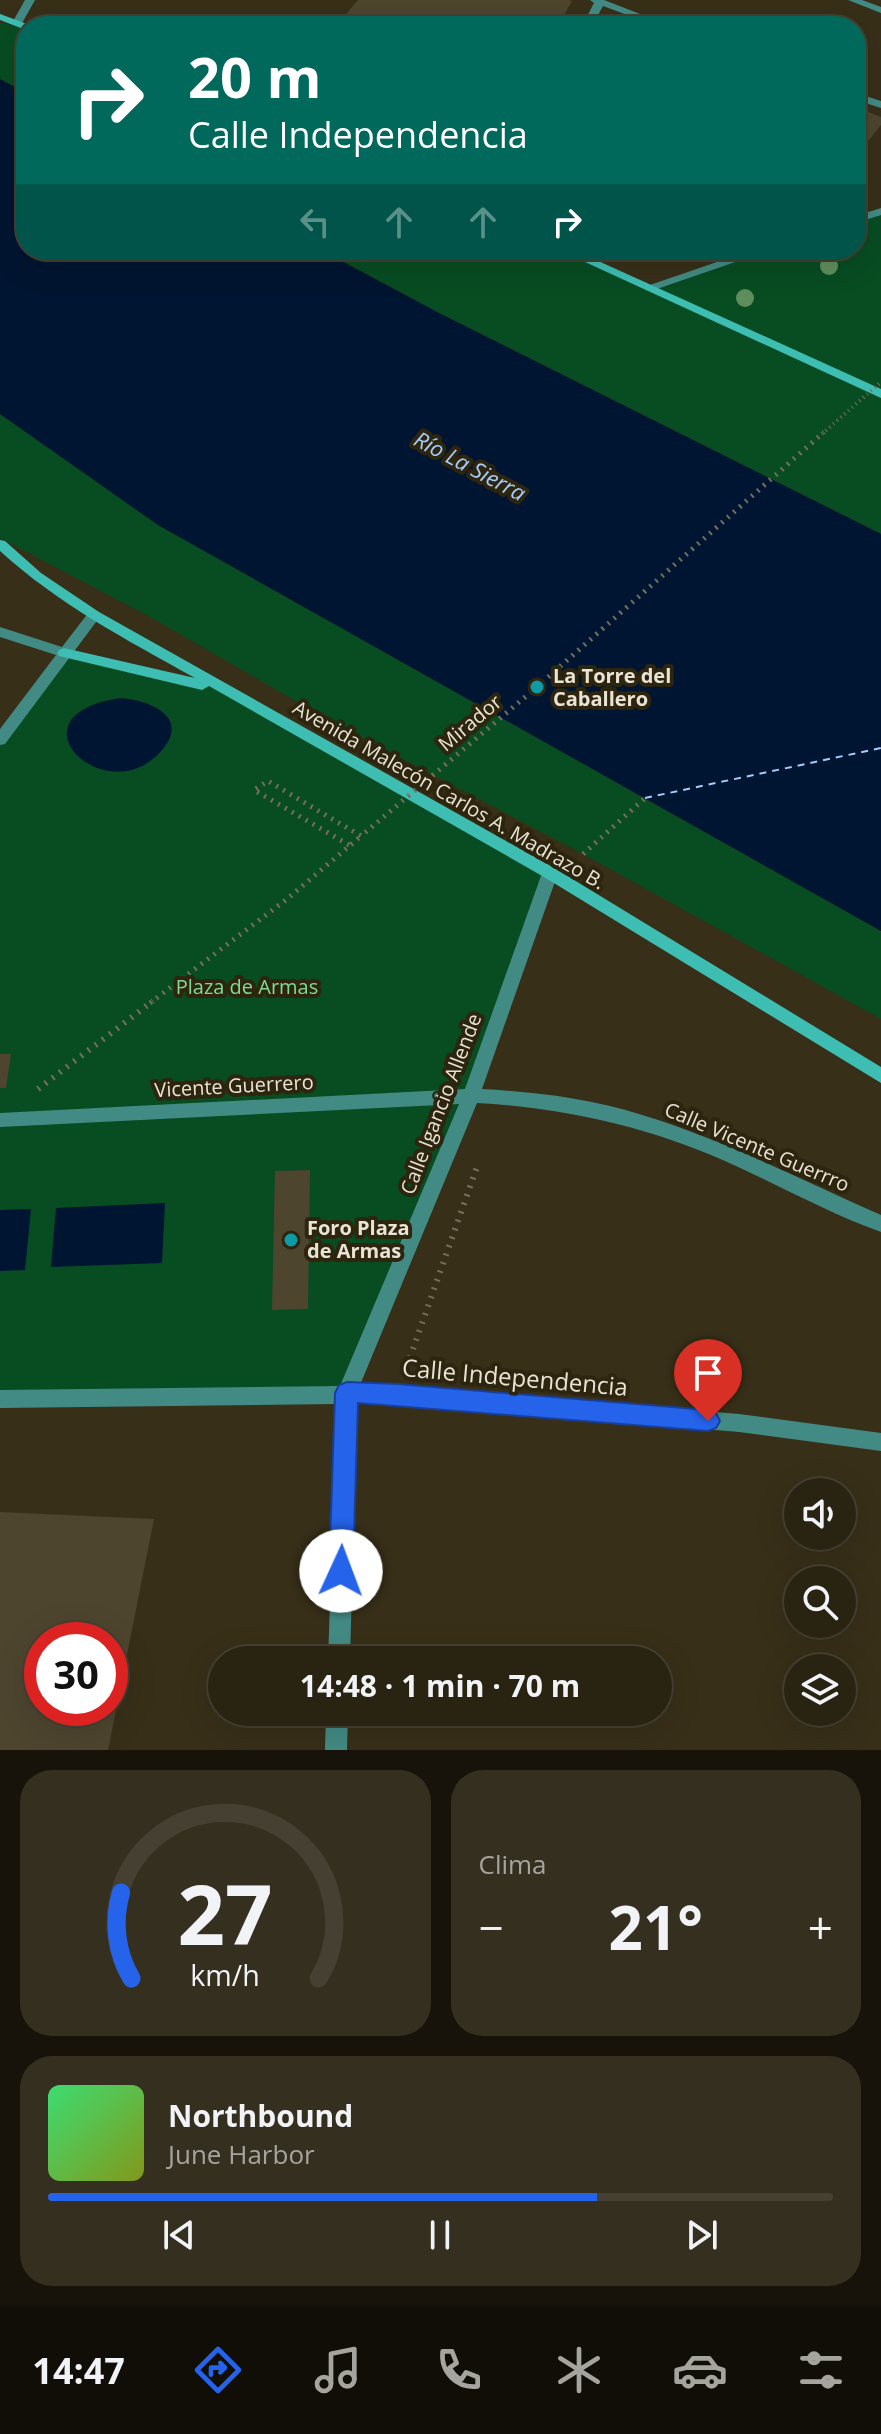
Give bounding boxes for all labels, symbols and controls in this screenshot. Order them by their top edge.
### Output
text: 20 m [188,38,322,114]
icon: right [56,48,160,152]
text: Calle Independencia [188,110,528,159]
icon: left [293,200,337,244]
icon: ahead [377,200,421,244]
icon: ahead [461,200,505,244]
icon: right [545,200,589,244]
water label: Río La Sierra [409,423,532,507]
place label: La Torre del Caballero [553,662,671,712]
marker: La Torre del Caballero [528,678,546,696]
street label: Mirador [432,688,507,757]
street label: Avenida Malecón Carlos A. Madrazo B. [288,694,610,895]
park label: Plaza de Armas [176,973,318,1000]
street label: Calle Igancio Allende [394,1010,487,1198]
street label: Vicente Guerrero [154,1068,314,1103]
street label: Calle Vicente Guerrro [661,1095,854,1198]
place label: Foro Plaza de Armas [307,1214,410,1264]
marker: Foro Plaza de Armas [282,1231,300,1249]
pin [674,1339,742,1421]
street label: Calle Independencia [401,1350,629,1403]
icon: arrive [686,1351,730,1395]
map controls [784,1478,856,1726]
button: sound [784,1478,856,1550]
position arrow [299,1529,383,1613]
button: search [784,1566,856,1638]
speed limit sign: 30 [24,1622,128,1726]
button: layers [784,1654,856,1726]
text: 14:48 · 1 min · 70 m [300,1665,580,1706]
text: Clima [479,1846,547,1882]
text: 27 [178,1856,273,1969]
text: 21° [609,1886,703,1968]
text: − [479,1897,504,1957]
text: + [808,1897,833,1957]
text: km/h [191,1955,260,1994]
text: Northbound [168,2095,353,2136]
text: June Harbor [168,2136,315,2172]
icon: previous [157,2213,201,2257]
icon: pause [418,2213,462,2257]
icon: next [680,2213,724,2257]
icon: directions [190,2342,246,2398]
icon: music [310,2342,366,2398]
icon: phone [431,2342,487,2398]
icon: climate [551,2342,607,2398]
icon: car [672,2342,728,2398]
icon: filters [793,2342,849,2398]
text: 14:47 [32,2346,125,2395]

